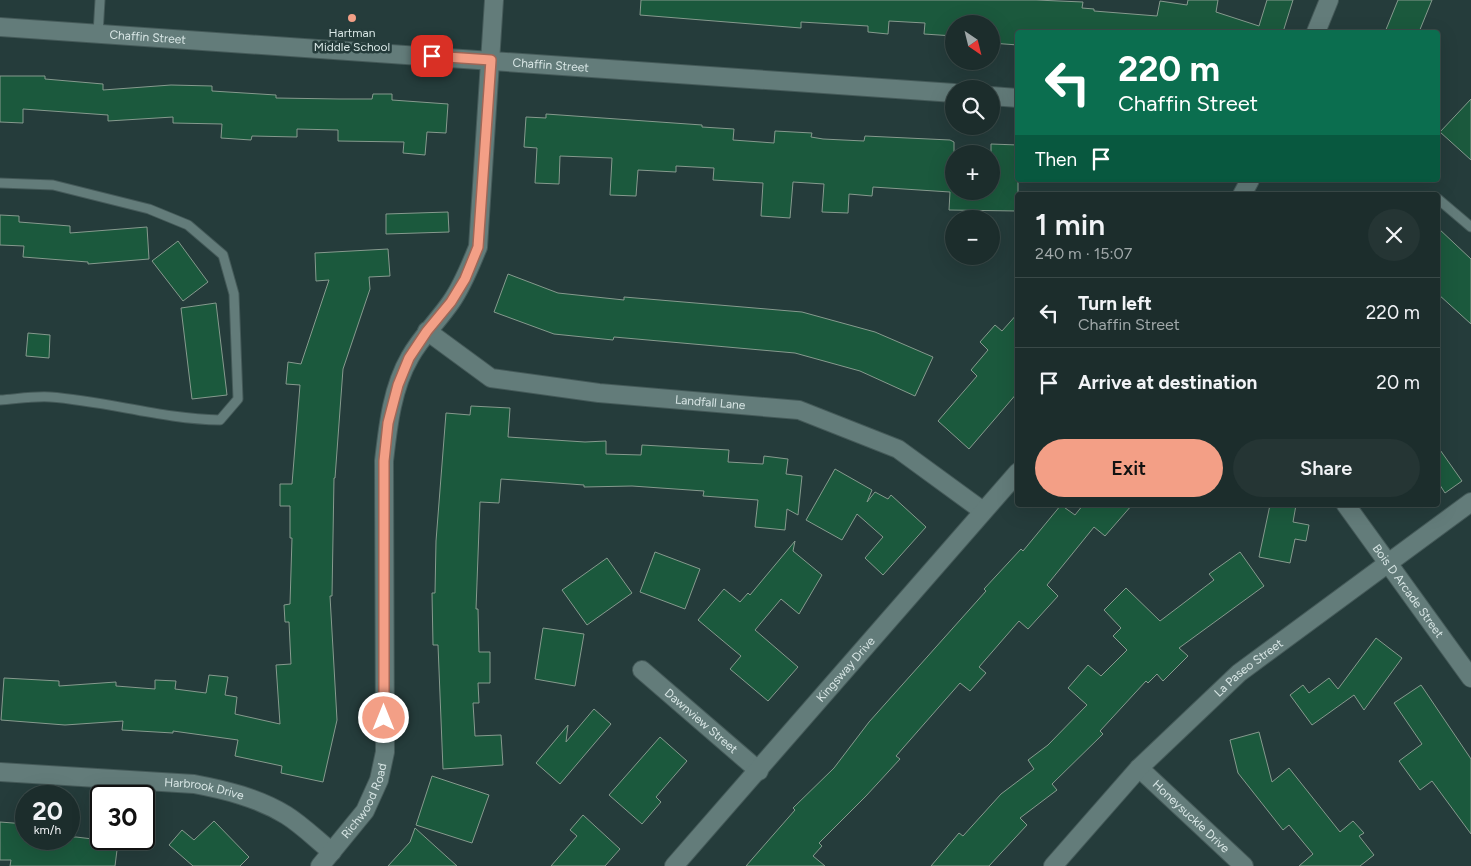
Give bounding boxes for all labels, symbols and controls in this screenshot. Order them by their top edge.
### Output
marker: Hartman Middle School [346,12,358,24]
north arrow [945,15,1000,70]
map controls [945,15,1000,265]
place label: Hartman Middle School [314,26,390,54]
street label: Chaffin Street [109,28,187,47]
pin [411,35,453,77]
icon: arrive [418,42,446,70]
text: 220 m [1118,48,1220,90]
icon: left [1035,50,1100,115]
street label: Chaffin Street [512,55,590,75]
button: search [945,80,1000,135]
text: Chaffin Street [1118,90,1258,117]
button: + [945,145,1000,200]
icon: arrive [1087,145,1115,173]
text: Then [1035,148,1077,171]
text: 1 min [1035,206,1105,243]
button: close [1368,209,1420,261]
button: − [945,210,1000,265]
text: 240 m · 15:07 [1035,244,1132,263]
text: Turn left [1078,292,1152,315]
icon: left [1035,299,1063,327]
text: 220 m [1366,301,1420,324]
text: Chaffin Street [1078,315,1180,334]
icon: arrive [1035,369,1063,397]
text: Arrive at destination [1078,371,1257,394]
text: 20 m [1376,371,1420,394]
street label: Landfall Lane [674,392,746,412]
button: Exit [1035,439,1223,497]
button: Share [1233,439,1420,497]
street label: Bois D Arcade Street [1370,541,1447,641]
street label: Kingsway Drive [813,634,878,705]
street label: La Paseo Street [1211,636,1286,700]
street label: Dawnview Street [662,686,741,757]
position arrow [357,691,409,743]
street label: Richwood Road [339,762,389,841]
street label: Harbrook Drive [164,775,246,803]
street label: Honeysuckle Drive [1150,777,1233,856]
speed limit sign: 30 [90,785,155,850]
text: 20 [32,796,63,826]
text: km/h [34,823,61,837]

